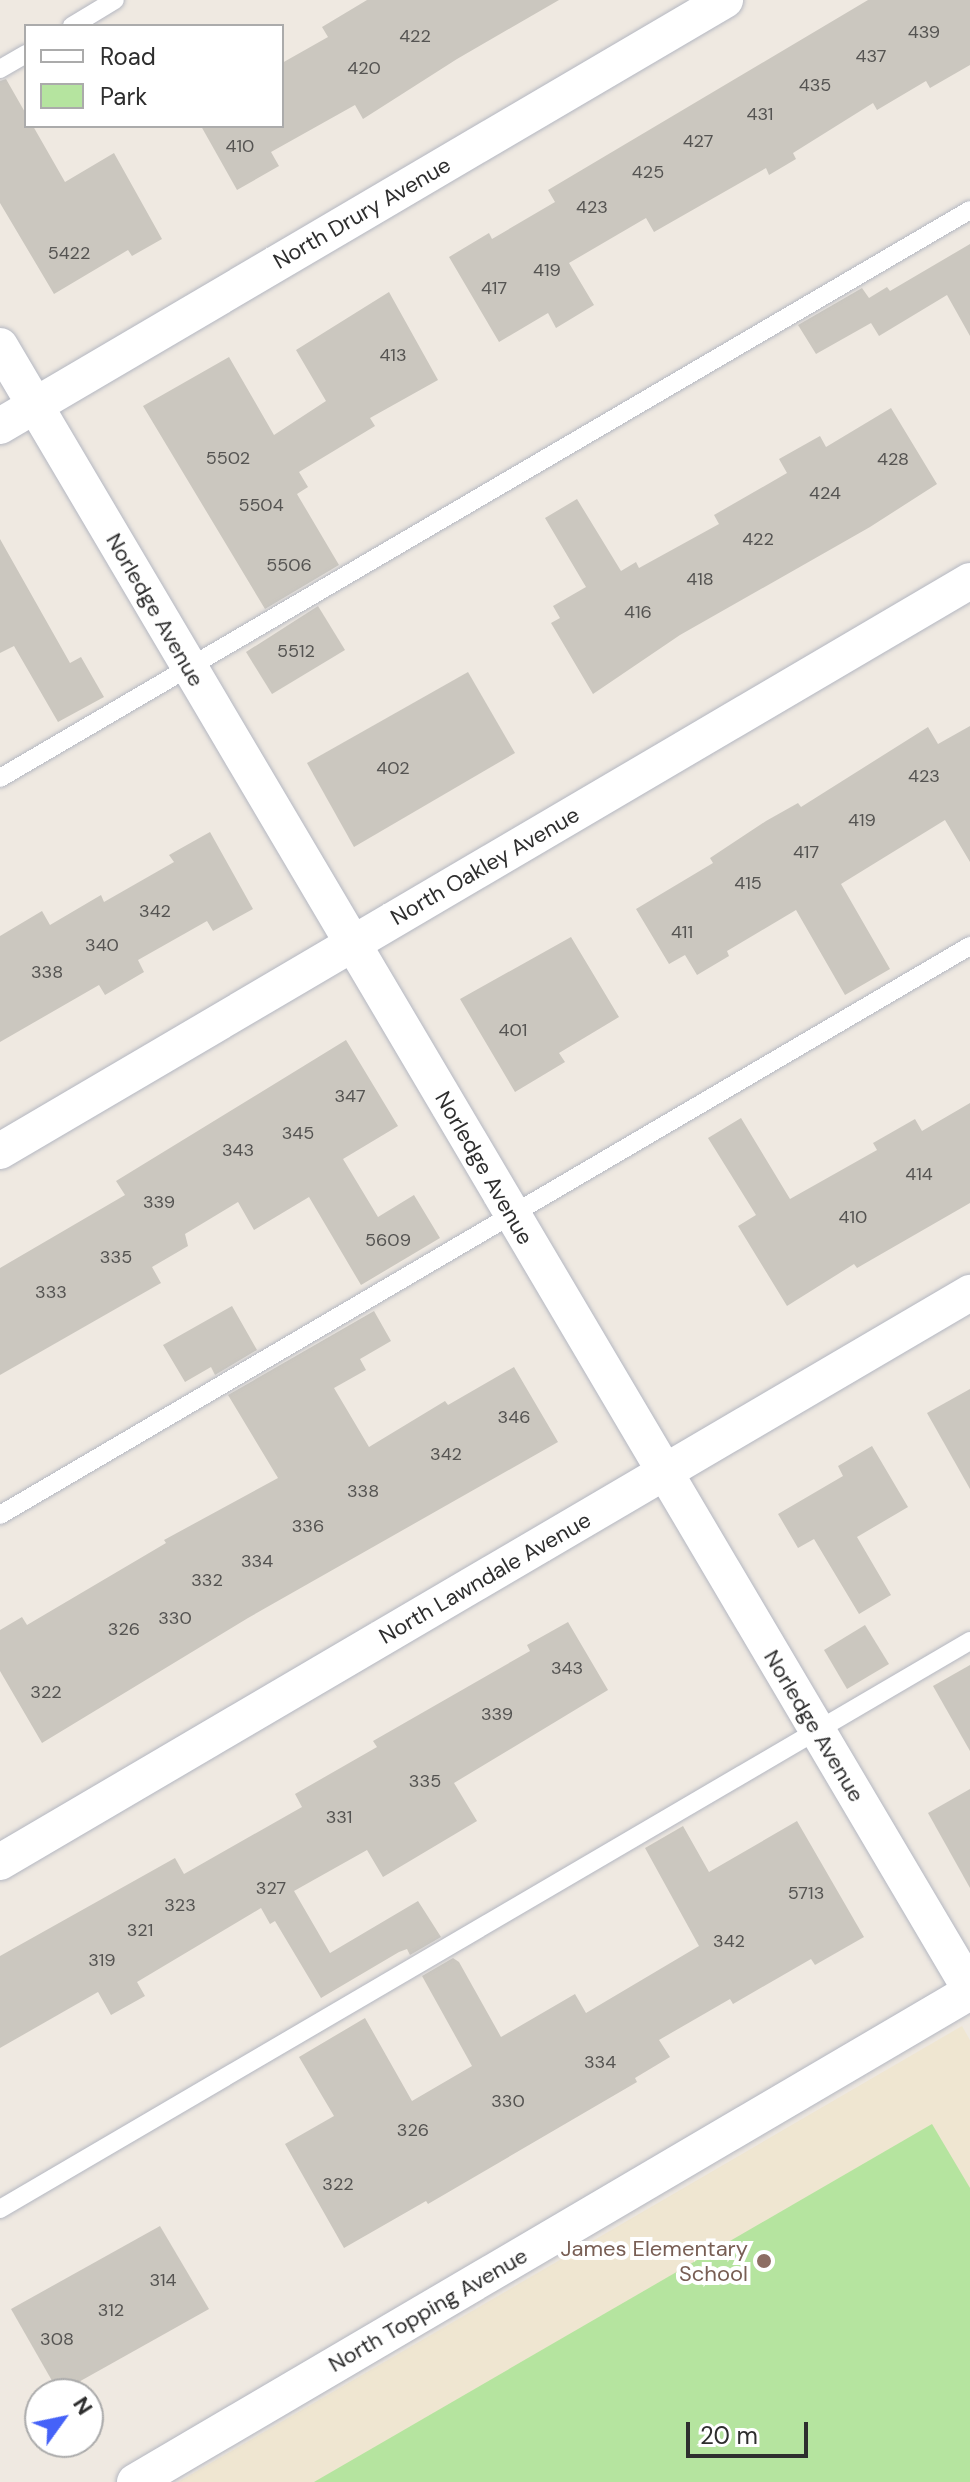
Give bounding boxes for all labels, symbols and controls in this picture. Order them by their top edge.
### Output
house number: 439 [908,21,940,43]
legend [24,24,284,128]
house number: 422 [399,25,431,47]
text: Road [100,41,156,72]
house number: 437 [856,45,886,67]
house number: 420 [347,57,381,79]
house number: 435 [799,74,831,96]
text: Park [100,81,147,112]
house number: 431 [747,103,773,125]
house number: 427 [683,130,713,152]
house number: 410 [226,135,254,157]
street label: North Drury Avenue [269,151,455,275]
house number: 425 [632,161,664,183]
house number: 423 [576,196,608,218]
house number: 5422 [48,242,90,264]
house number: 419 [533,259,561,281]
house number: 417 [481,277,507,299]
house number: 413 [379,344,407,366]
house number: 5502 [206,447,250,469]
house number: 428 [877,448,909,470]
house number: 424 [809,482,841,504]
house number: 5504 [238,494,284,516]
house number: 422 [742,528,774,550]
street label: Norledge Avenue [100,529,210,691]
house number: 5506 [266,554,312,576]
house number: 418 [686,568,714,590]
house number: 416 [624,601,652,623]
house number: 5512 [277,640,315,662]
house number: 402 [376,757,410,779]
house number: 423 [908,765,940,787]
street label: North Oakley Avenue [386,801,584,931]
house number: 419 [848,809,876,831]
house number: 417 [793,841,819,863]
house number: 415 [734,872,762,894]
house number: 342 [139,900,171,922]
house number: 411 [671,921,693,943]
house number: 340 [85,934,119,956]
house number: 338 [31,961,63,983]
house number: 401 [499,1019,527,1041]
house number: 347 [334,1085,366,1107]
street label: Norledge Avenue [429,1087,539,1249]
house number: 345 [282,1122,314,1144]
house number: 343 [222,1139,254,1161]
house number: 414 [905,1163,933,1185]
house number: 339 [143,1191,175,1213]
house number: 410 [839,1206,867,1228]
house number: 5609 [365,1229,411,1251]
house number: 335 [100,1246,132,1268]
house number: 333 [35,1281,67,1303]
house number: 346 [498,1406,530,1428]
house number: 342 [430,1443,462,1465]
house number: 338 [347,1480,379,1502]
street label: North Lawndale Avenue [374,1507,596,1649]
house number: 336 [292,1515,324,1537]
house number: 334 [241,1550,273,1572]
house number: 332 [191,1569,223,1591]
house number: 330 [158,1607,192,1629]
house number: 326 [108,1618,140,1640]
street label: Norledge Avenue [758,1645,870,1807]
house number: 343 [551,1657,583,1679]
house number: 322 [30,1681,62,1703]
house number: 339 [481,1703,513,1725]
house number: 335 [409,1770,441,1792]
house number: 331 [326,1806,352,1828]
house number: 327 [256,1877,286,1899]
house number: 5713 [788,1882,824,1904]
house number: 323 [164,1894,196,1916]
house number: 321 [127,1919,153,1941]
house number: 342 [713,1930,745,1952]
house number: 319 [88,1949,116,1971]
house number: 334 [584,2051,616,2073]
house number: 330 [491,2090,525,2112]
house number: 326 [397,2119,429,2141]
house number: 322 [322,2173,354,2195]
place label: James Elementary School [560,2235,748,2286]
street label: North Topping Avenue [324,2242,532,2378]
marker: James Elementary School [755,2252,773,2270]
house number: 314 [150,2269,176,2291]
house number: 312 [98,2299,124,2321]
house number: 308 [40,2328,74,2350]
north arrow [24,2378,104,2458]
text: N [66,2391,99,2420]
scale bar [690,2406,812,2456]
text: 20 m [700,2420,758,2451]

